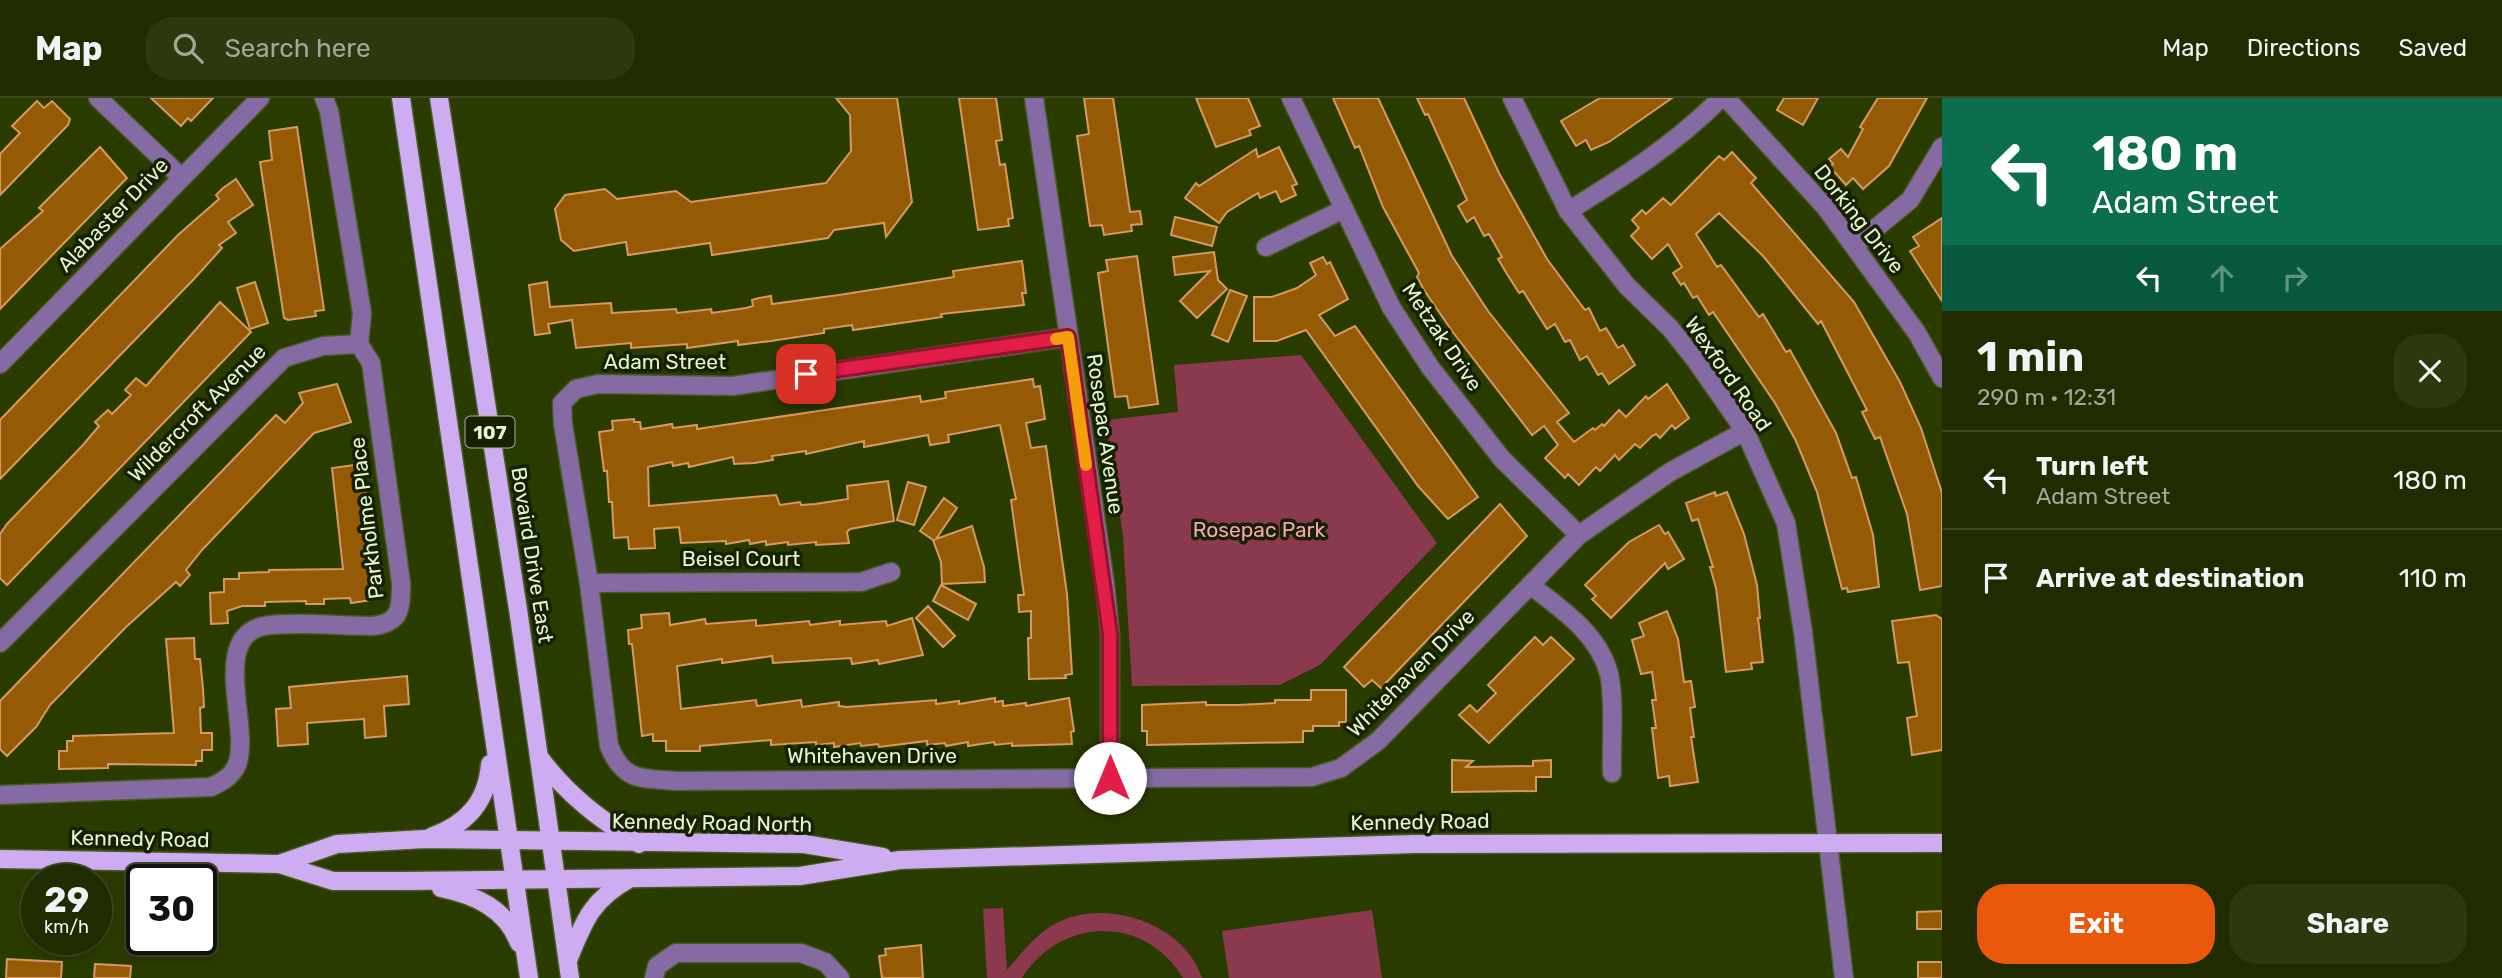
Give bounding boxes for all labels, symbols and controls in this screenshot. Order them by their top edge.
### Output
search box [145,17,635,80]
text: Map [35,29,103,68]
icon: search [169,29,207,67]
text: Search here [225,33,370,64]
text: Map [2162,34,2209,62]
text: Directions [2247,34,2360,62]
text: Saved [2398,34,2467,62]
text: 180 m [2092,124,2238,182]
icon: left [1977,126,2068,217]
street label: Alabaster Drive [52,152,173,277]
street label: Dorking Drive [1809,159,1910,278]
text: Adam Street [2092,183,2279,221]
icon: left [2130,259,2168,297]
icon: ahead [2203,259,2241,297]
icon: right [2276,259,2314,297]
street label: Metzak Drive [1397,278,1488,396]
street label: Wexford Road [1680,312,1777,436]
text: 1 min [1977,332,2084,382]
button: close [2393,334,2467,408]
street label: Wildercroft Avenue [122,338,271,487]
pin [776,344,836,404]
street label: Adam Street [604,349,726,374]
street label: Rosepac Avenue [1082,352,1129,516]
icon: arrive [787,355,825,393]
text: 290 m · 12:31 [1977,383,2116,411]
road number: 107 [466,416,514,448]
street label: Parkholme Place [344,436,389,600]
text: Turn left [2036,451,2148,482]
icon: left [1977,461,2015,499]
street label: Bovaird Drive East [506,465,559,645]
text: 180 m [2393,465,2467,496]
text: Adam Street [2036,482,2170,510]
park label: Rosepac Park [1193,517,1325,542]
street label: Beisel Court [682,546,800,571]
icon: arrive [1977,559,2015,597]
text: Arrive at destination [2036,563,2304,594]
text: 110 m [2399,563,2467,594]
street label: Whitehaven Drive [1342,604,1480,742]
position arrow [1073,741,1147,815]
street label: Whitehaven Drive [787,743,957,768]
street label: Kennedy Road North [612,808,812,837]
street label: Kennedy Road [1350,808,1490,835]
street label: Kennedy Road [70,825,210,852]
speed limit sign: 30 [126,864,217,955]
text: 29 [44,879,89,921]
button: Exit [1977,884,2215,964]
button: Share [2229,884,2467,964]
text: km/h [44,916,89,938]

